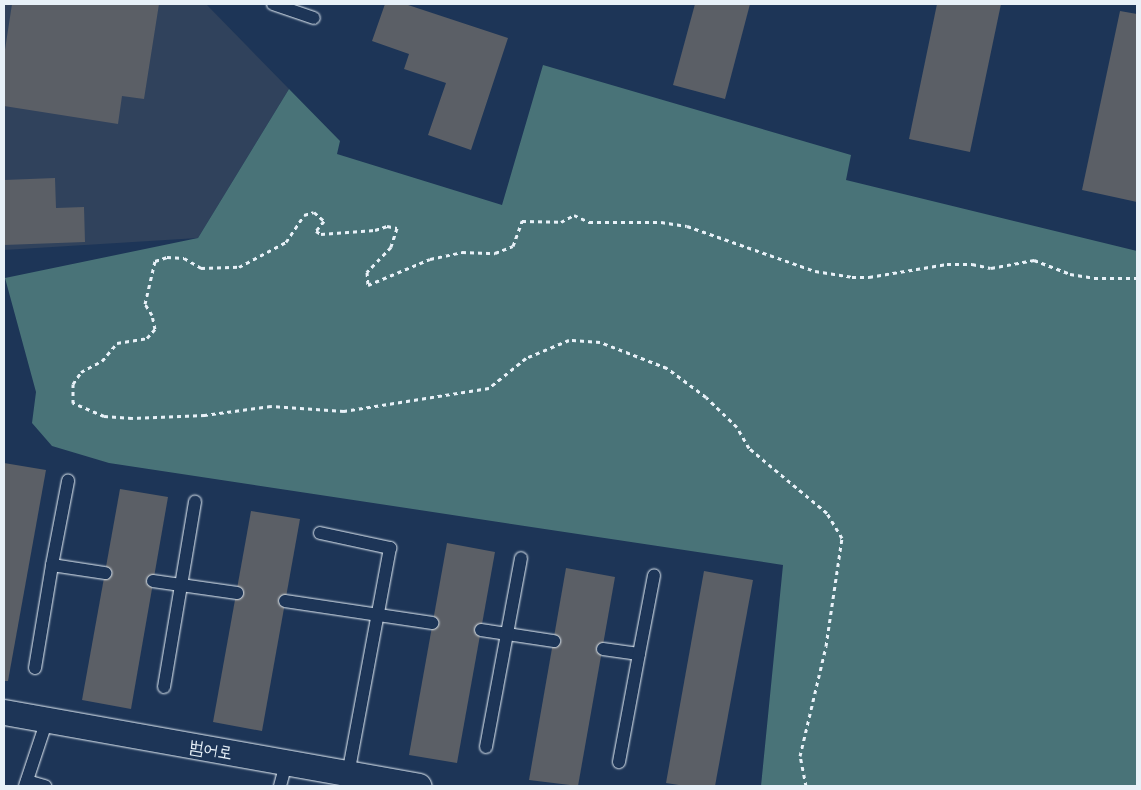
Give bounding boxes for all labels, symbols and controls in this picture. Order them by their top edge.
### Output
street label: 범어로 [188,735,234,763]

